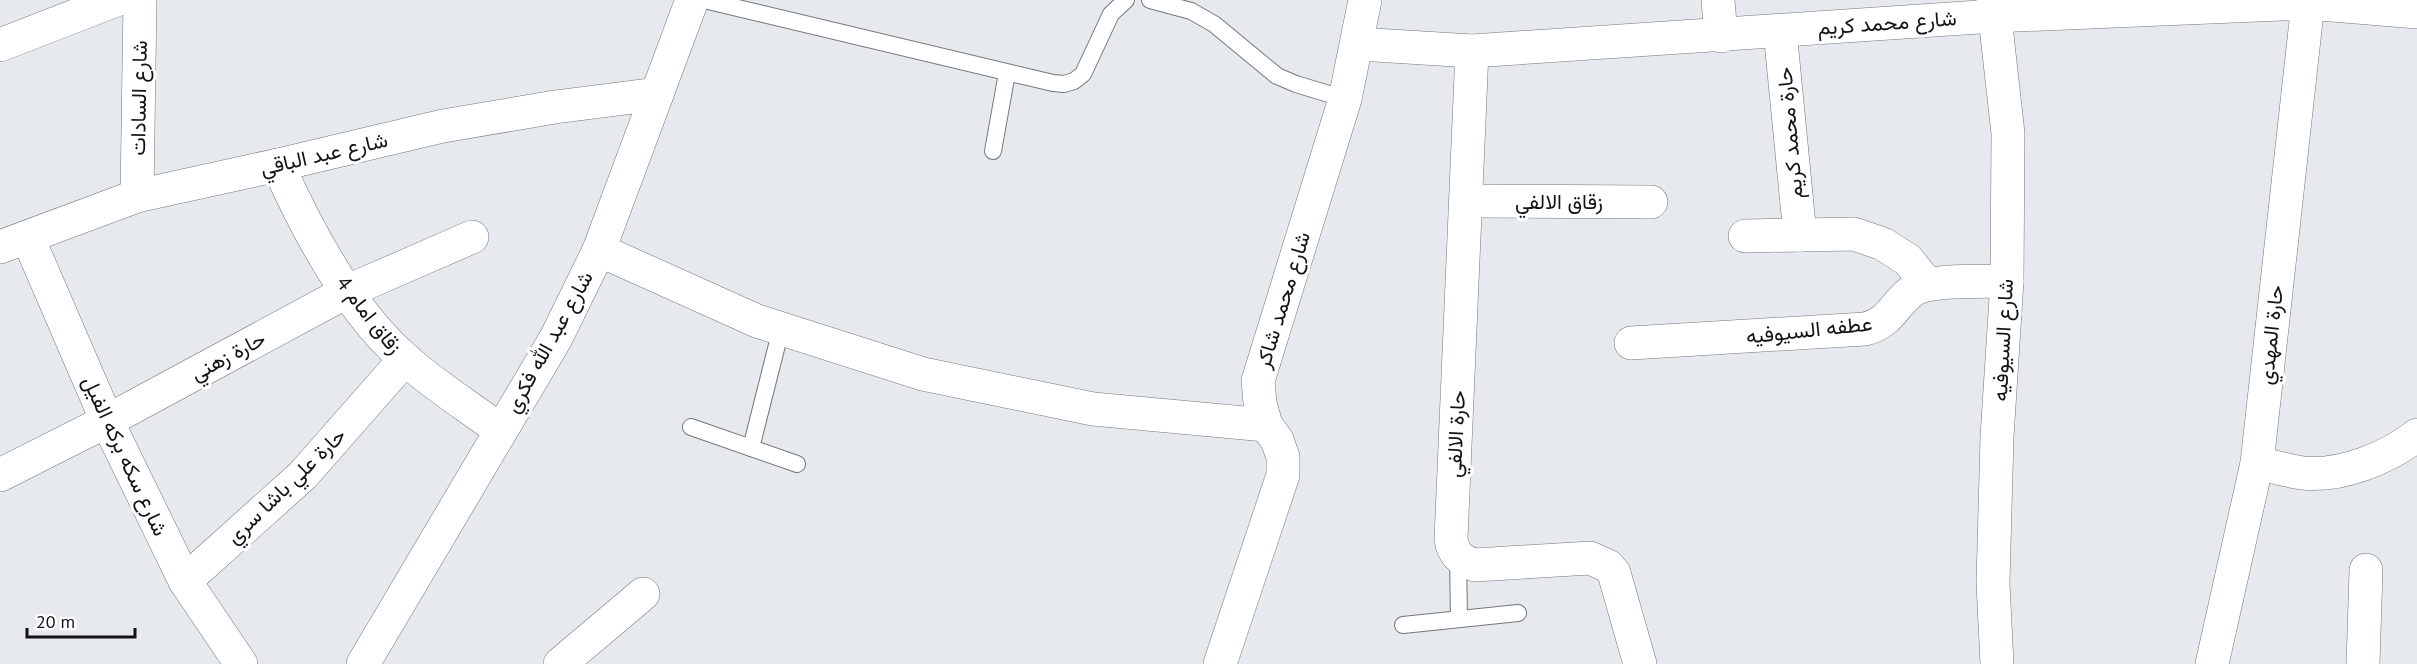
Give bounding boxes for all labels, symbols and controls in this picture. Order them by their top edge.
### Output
street label: شارع محمد كريم [1816,4,1958,42]
street label: شارع السادات [124,40,154,156]
street label: حارة محمد كريم [1770,66,1810,200]
street label: شارع عبد الباقي [258,126,391,185]
street label: زقاق الالفي [1515,188,1603,219]
street label: شارع محمد شاكر [1249,228,1317,373]
street label: شارع عبد الله فكري [498,266,602,419]
street label: زقاق امام 4 [330,270,408,360]
street label: شارع السيوفيه [1986,278,2020,402]
street label: حارة المهدي [2252,284,2293,386]
street label: عطفه السيوفيه [1744,309,1873,350]
street label: حارة زهني [186,325,272,390]
street label: شارع سكه بركه الفيل [76,371,174,541]
street label: حارة الالفي [1440,390,1475,479]
street label: حارة علي باشا سري [220,422,354,552]
scale bar [27,601,135,639]
text: 20 m [36,610,75,633]

